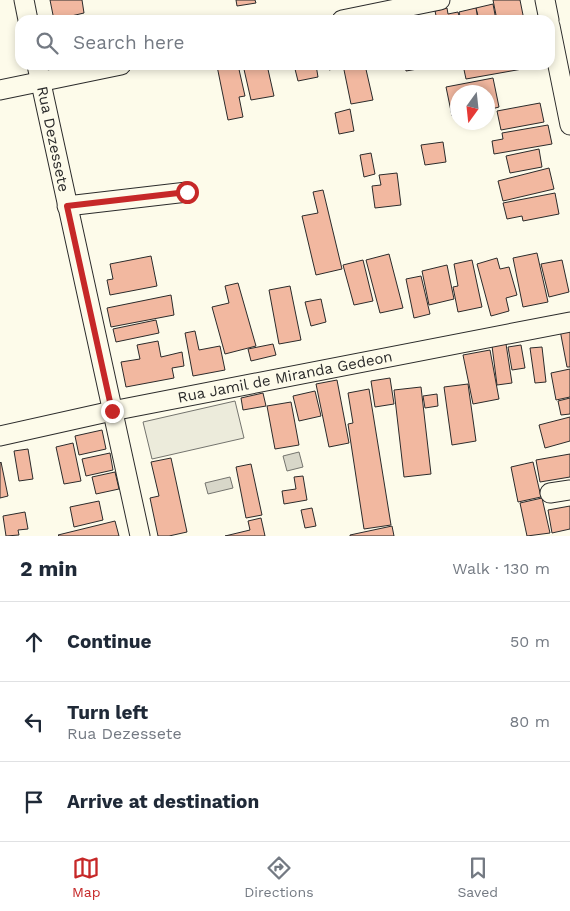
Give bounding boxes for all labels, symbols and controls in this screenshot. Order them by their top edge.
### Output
search box [15,15,555,70]
icon: search [33,29,61,57]
text: Search here [73,31,184,54]
street label: Rua Dezessete [33,85,73,193]
north arrow [450,85,495,130]
route start [176,181,199,204]
street label: Rua Jamil de Miranda Gedeon [176,347,394,407]
route end [101,400,124,423]
text: 2 min [20,556,77,581]
text: Walk · 130 m [452,559,550,578]
icon: ahead [20,628,48,656]
text: Continue [67,630,151,653]
text: 50 m [510,632,550,651]
text: Turn left [67,701,148,724]
icon: left [20,708,48,736]
text: 80 m [509,712,550,731]
text: Rua Dezessete [67,724,182,743]
icon: arrive [20,788,48,816]
text: Arrive at destination [67,790,259,813]
tab: Map [72,854,101,900]
tab: Directions [244,854,314,900]
tab: Saved [457,854,498,900]

